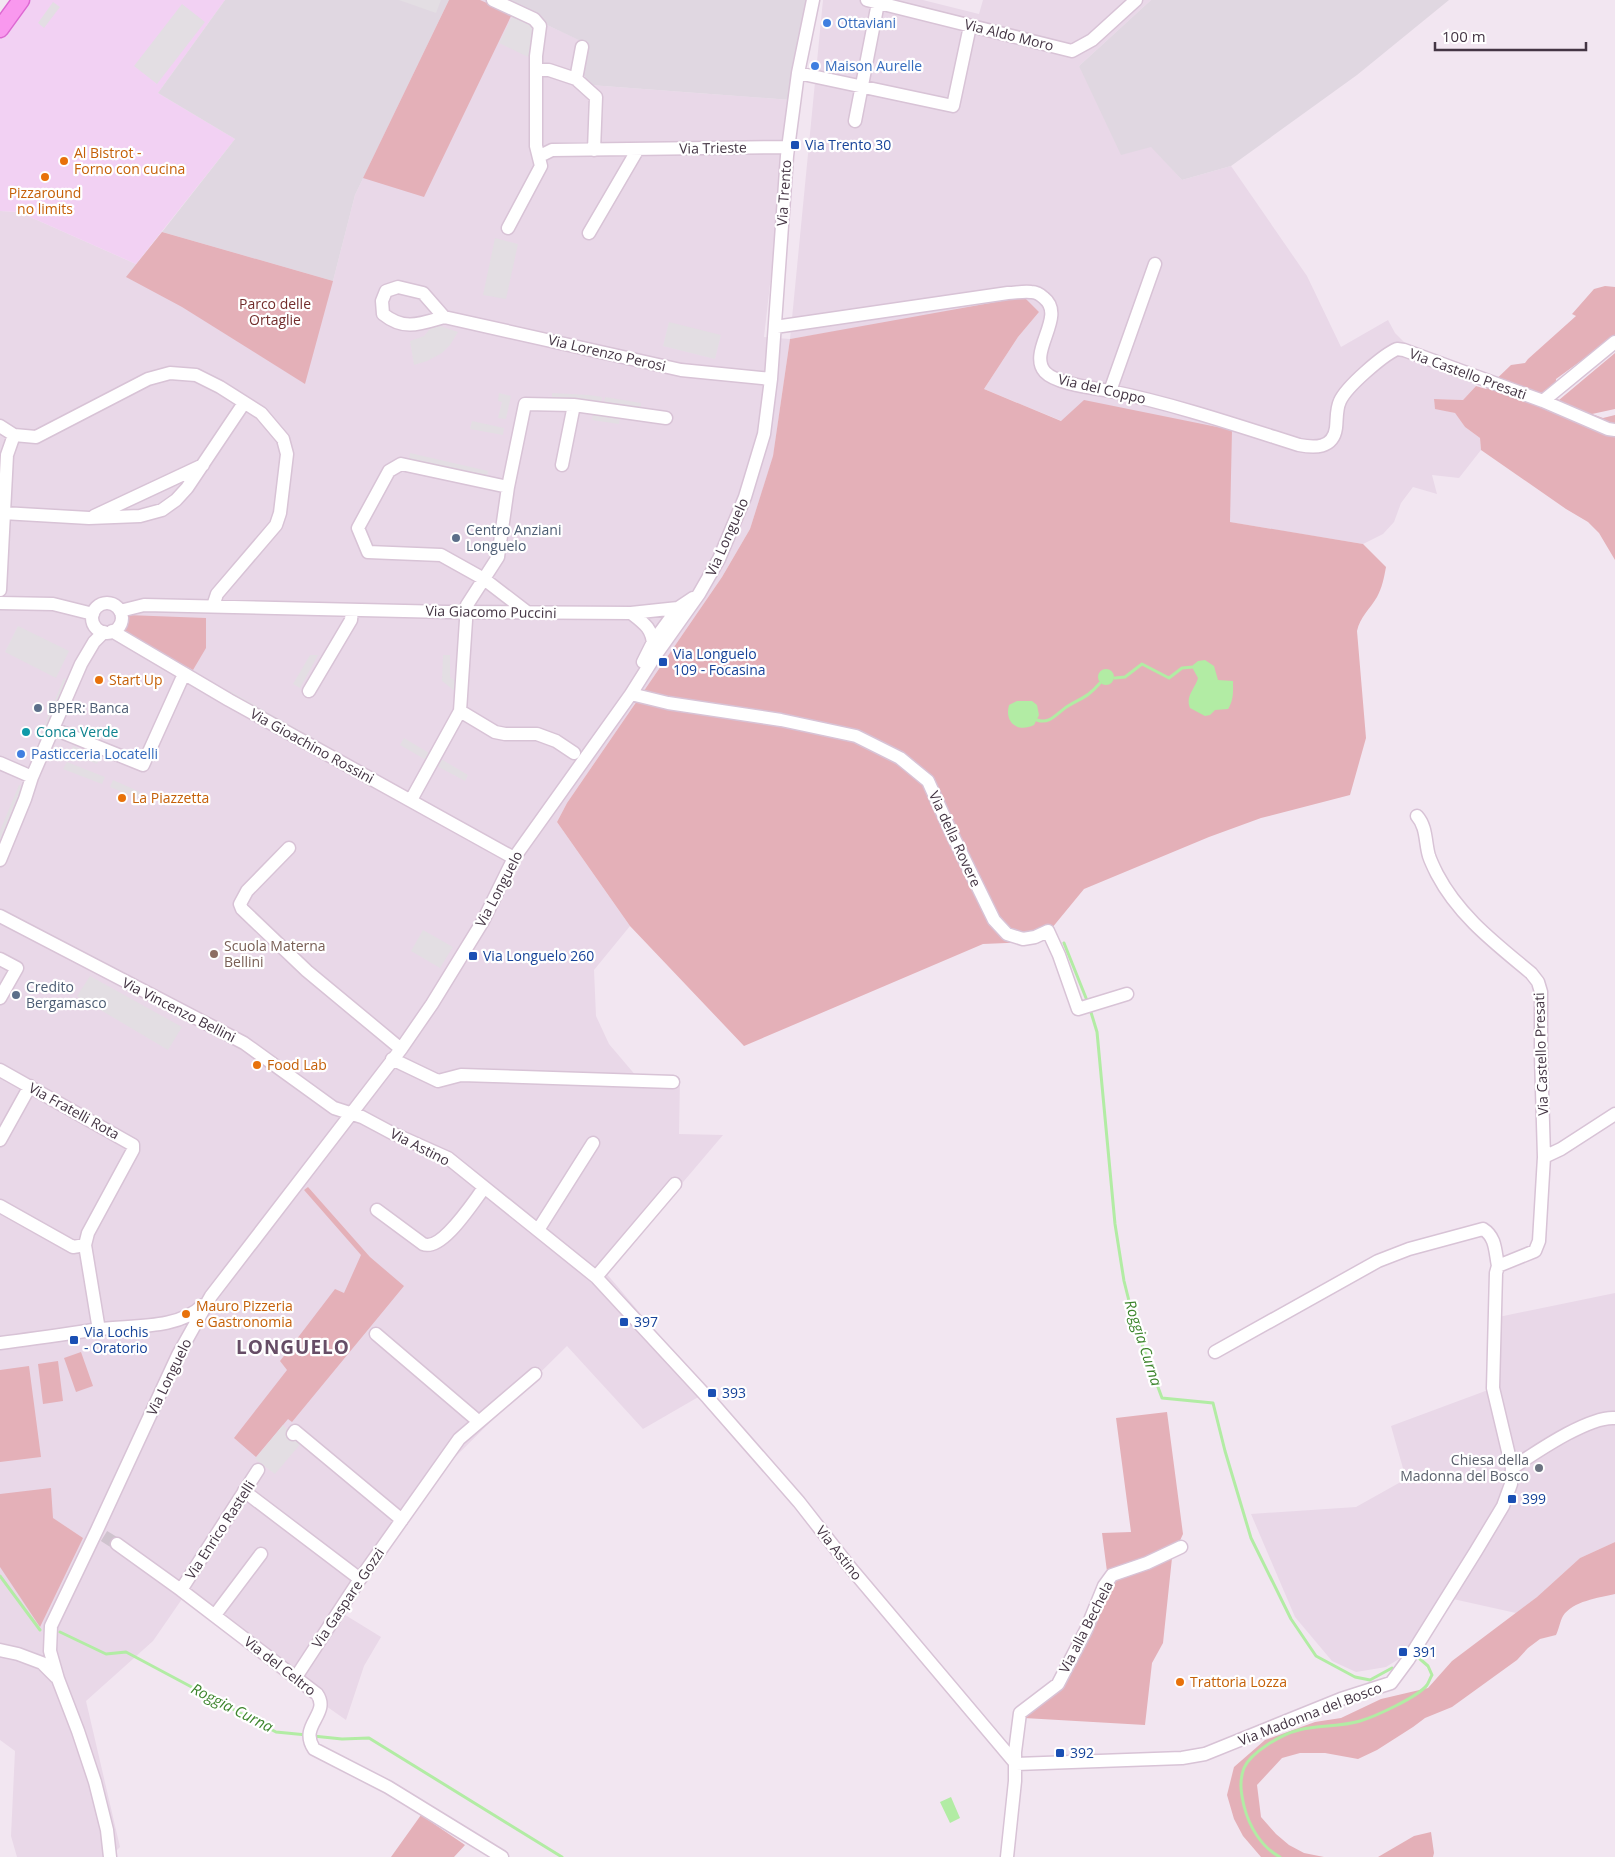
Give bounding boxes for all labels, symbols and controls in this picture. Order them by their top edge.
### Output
place label: Ottaviani [837,13,896,32]
street label: Via Aldo Moro [962,14,1056,55]
marker: Ottaviani [821,17,833,29]
scale bar [1435,20,1586,52]
text: 100 m [1442,26,1486,46]
place label: Maison Aurelle [825,56,922,75]
marker: Maison Aurelle [809,60,821,72]
place label: Via Trento 30 [805,135,891,154]
street label: Via Trieste [679,137,747,158]
marker: Via Trento 30 [789,139,801,151]
place label: Al Bistrot - Forno con cucina [74,143,185,178]
marker: Al Bistrot - Forno con cucina [58,155,70,167]
street label: Via Trento [772,159,795,227]
marker: Pizzaround no limits [39,171,51,183]
place label: Pizzaround no limits [9,183,81,218]
park label: Parco delle Ortaglie [239,294,311,329]
street label: Via Lorenzo Perosi [546,330,668,375]
street label: Via Castello Presati [1407,343,1529,404]
street label: Via del Coppo [1056,369,1148,408]
street label: Via Longuelo [701,495,752,579]
place label: Centro Anziani Longuelo [466,520,561,555]
marker: Centro Anziani Longuelo [450,532,462,544]
street label: Via Giacomo Puccini [425,601,557,622]
place label: Via Longuelo 109 - Focasina [673,644,766,679]
marker: Via Longuelo 109 - Focasina [657,656,669,668]
place label: Start Up [109,670,163,689]
marker: Start Up [93,674,105,686]
place label: BPER: Banca [48,698,129,717]
marker: BPER: Banca [32,702,44,714]
street label: Via Gioachino Rossini [247,704,378,788]
place label: Conca Verde [36,722,118,741]
marker: Conca Verde [20,726,32,738]
place label: Pasticceria Locatelli [31,744,158,763]
marker: Pasticceria Locatelli [15,748,27,760]
place label: La Piazzetta [132,788,209,807]
street label: Via della Rovere [925,788,986,890]
marker: La Piazzetta [116,792,128,804]
street label: Via Longuelo [471,847,527,930]
place label: Scuola Materna Bellini [224,936,326,971]
place label: Via Longuelo 260 [483,946,594,965]
marker: Scuola Materna Bellini [208,948,220,960]
marker: Via Longuelo 260 [467,950,479,962]
street label: Via Vincenzo Bellini [119,973,239,1046]
place label: Credito Bergamasco [26,977,107,1012]
marker: Credito Bergamasco [10,989,22,1001]
street label: Via Castello Presati [1529,992,1552,1116]
place label: Food Lab [267,1055,327,1074]
marker: Food Lab [251,1059,263,1071]
street label: Via Fratelli Rota [25,1078,123,1143]
street label: Via Astino [387,1123,453,1170]
place label: Mauro Pizzeria e Gastronomia [196,1296,293,1331]
water label: Roggia Curna [1121,1297,1167,1389]
marker: Mauro Pizzeria e Gastronomia [180,1308,192,1320]
place label: 397 [634,1312,658,1331]
marker: 397 [618,1316,630,1328]
place label: Via Lochis - Oratorio [84,1322,149,1357]
marker: Via Lochis - Oratorio [68,1334,80,1346]
district label: LONGUELO [236,1334,350,1360]
street label: Via Longuelo [142,1335,195,1419]
place label: 393 [722,1383,746,1402]
marker: 393 [706,1387,718,1399]
place label: Chiesa della Madonna del Bosco [1400,1450,1529,1485]
marker: Chiesa della Madonna del Bosco [1533,1462,1545,1474]
street label: Via Enrico Rastelli [181,1477,259,1583]
place label: 399 [1522,1489,1546,1508]
marker: 399 [1506,1493,1518,1505]
street label: Via Astino [812,1521,867,1584]
street label: Via Gaspare Gozzi [307,1544,388,1651]
street label: Via alla Bechela [1054,1577,1117,1676]
street label: Via del Celtro [240,1632,320,1700]
place label: 391 [1413,1642,1437,1661]
marker: 391 [1397,1646,1409,1658]
place label: Trattoria Lozza [1190,1672,1287,1691]
marker: Trattoria Lozza [1174,1676,1186,1688]
street label: Via Madonna del Bosco [1235,1677,1384,1750]
water label: Roggia Curna [188,1678,277,1737]
place label: 392 [1070,1743,1094,1762]
marker: 392 [1054,1747,1066,1759]

